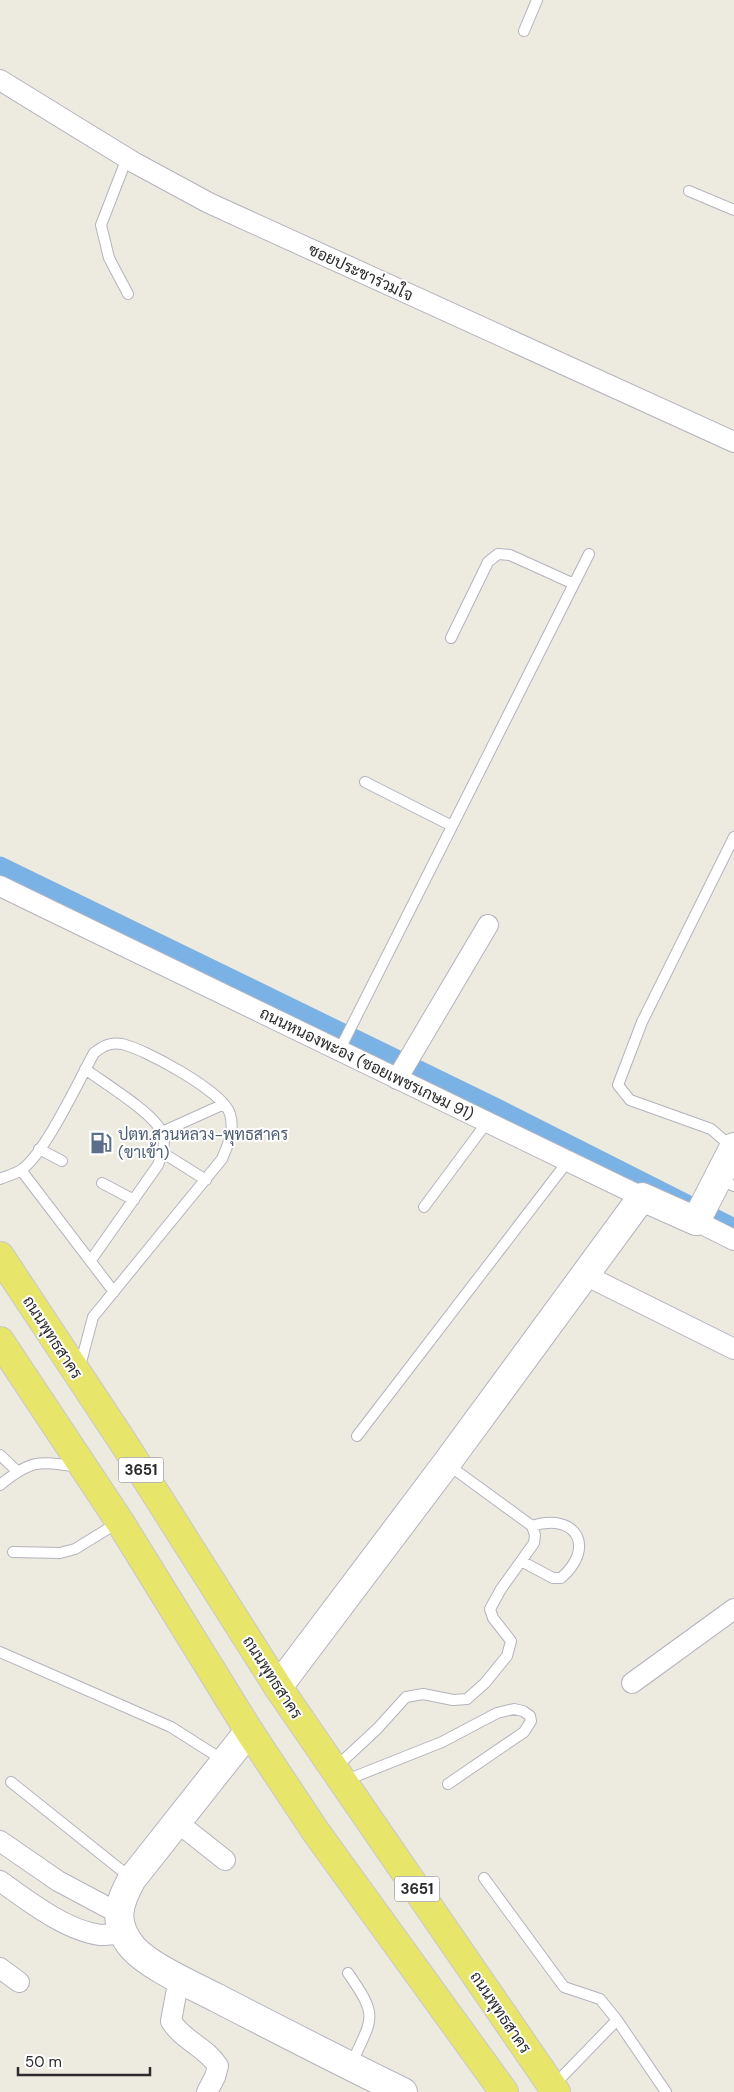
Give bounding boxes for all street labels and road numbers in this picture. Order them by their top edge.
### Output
street label: ซอยประชาร่วมใจ [305,238,417,306]
street label: ถนนหนองพะอง (ซอยเพชรเกษม 91) [256,1002,477,1125]
street label: ถนนพุทธสาคร [17,1292,87,1384]
road number: 3651 [118,1458,164,1482]
street label: ถนนพุทธสาคร [237,1632,307,1724]
road number: 3651 [394,1876,440,1902]
street label: ถนนพุทธสาคร [465,1967,536,2058]

